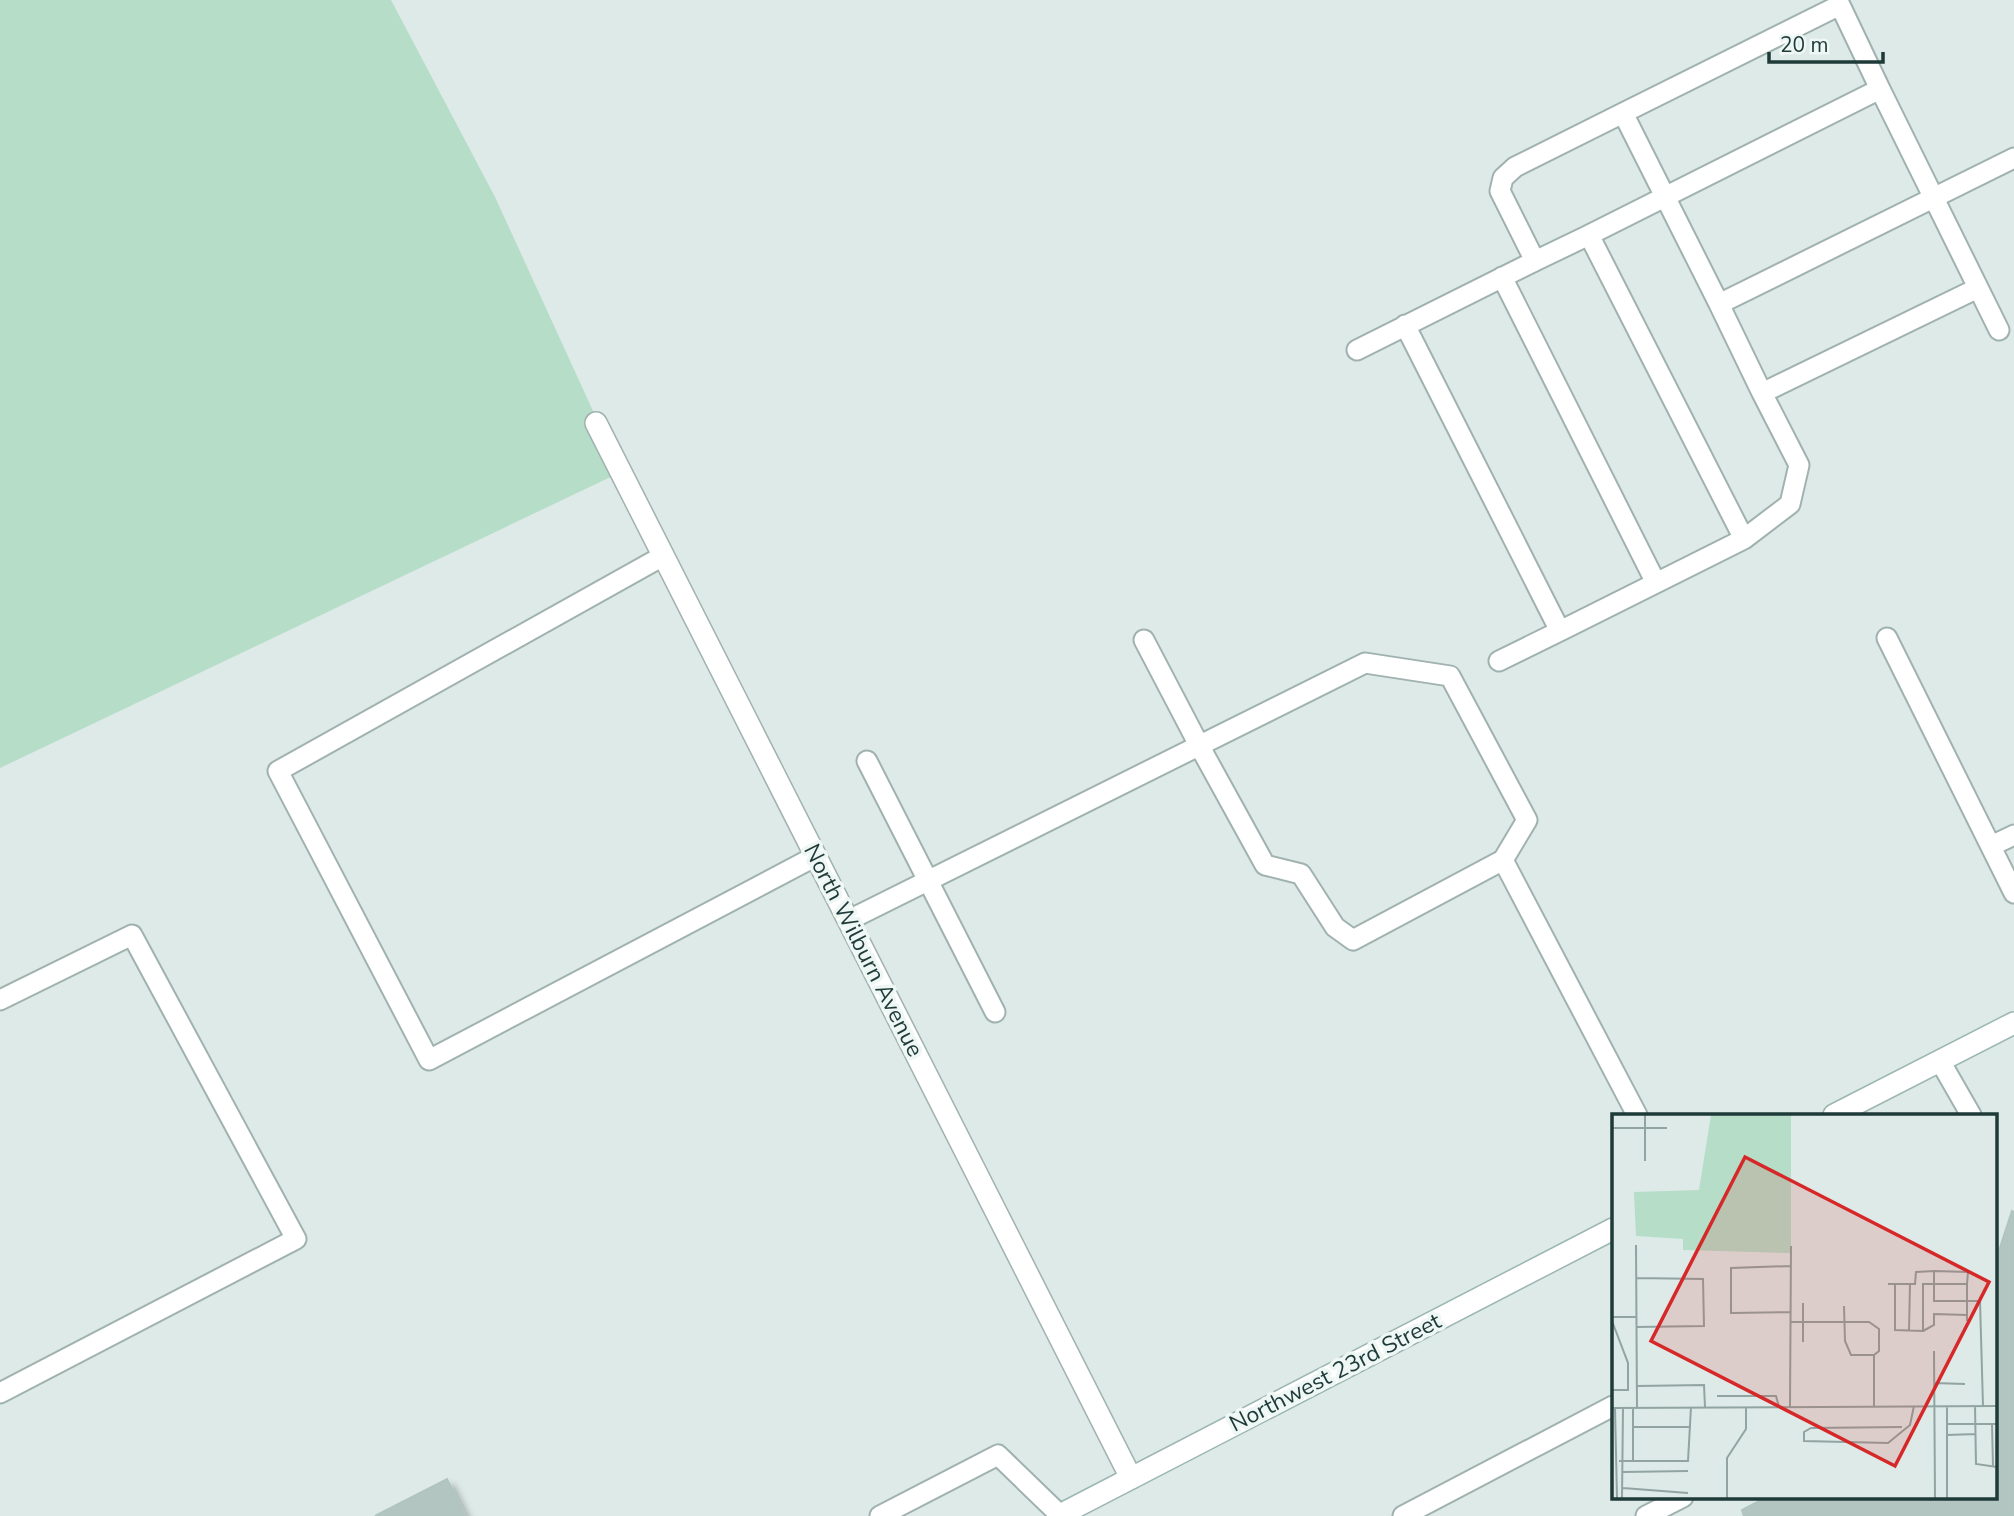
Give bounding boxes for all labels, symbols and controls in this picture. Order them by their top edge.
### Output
scale bar [1769,21,1883,65]
text: 20 m [1780,31,1829,59]
street label: North Wilburn Avenue [796,839,931,1062]
inset map [1612,1114,1996,1498]
street label: Northwest 23rd Street [1224,1305,1447,1439]

